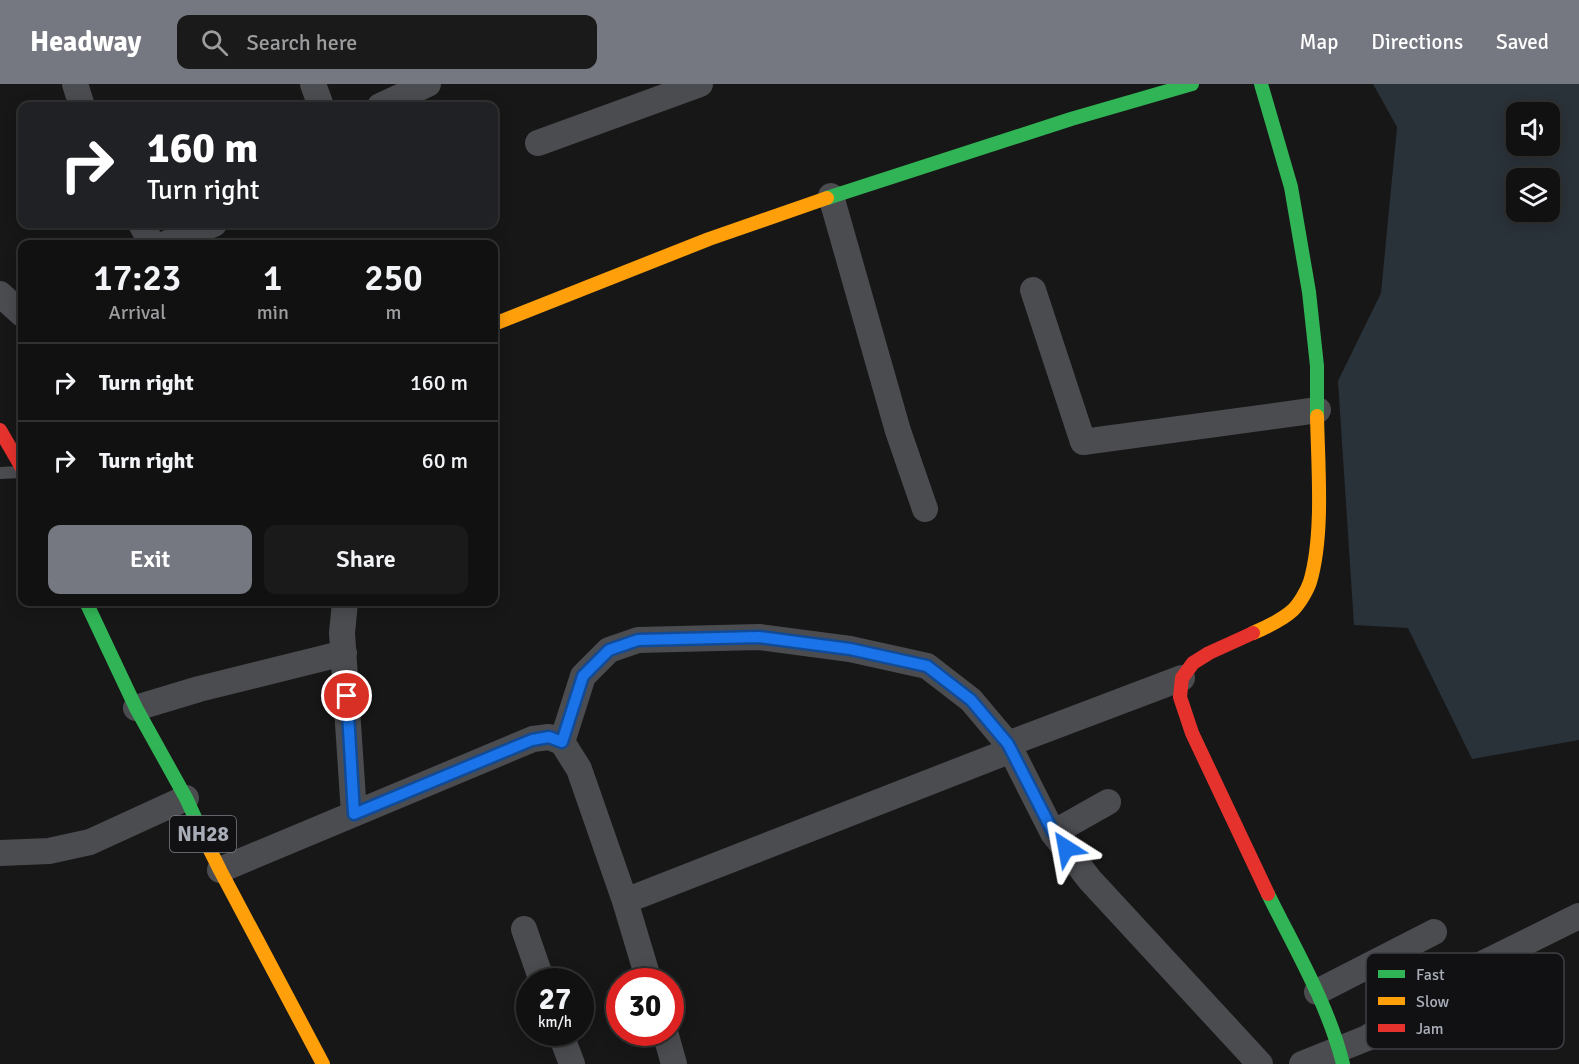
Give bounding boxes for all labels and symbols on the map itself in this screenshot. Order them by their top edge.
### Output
pin [321,670,372,721]
road number: NH28 [170,816,236,852]
position arrow [1034,816,1098,880]
legend [1366,953,1564,1049]
text: Fast [1416,965,1445,985]
speed limit sign: 30 [606,968,684,1046]
text: Slow [1416,992,1450,1012]
text: Jam [1416,1019,1444,1039]

